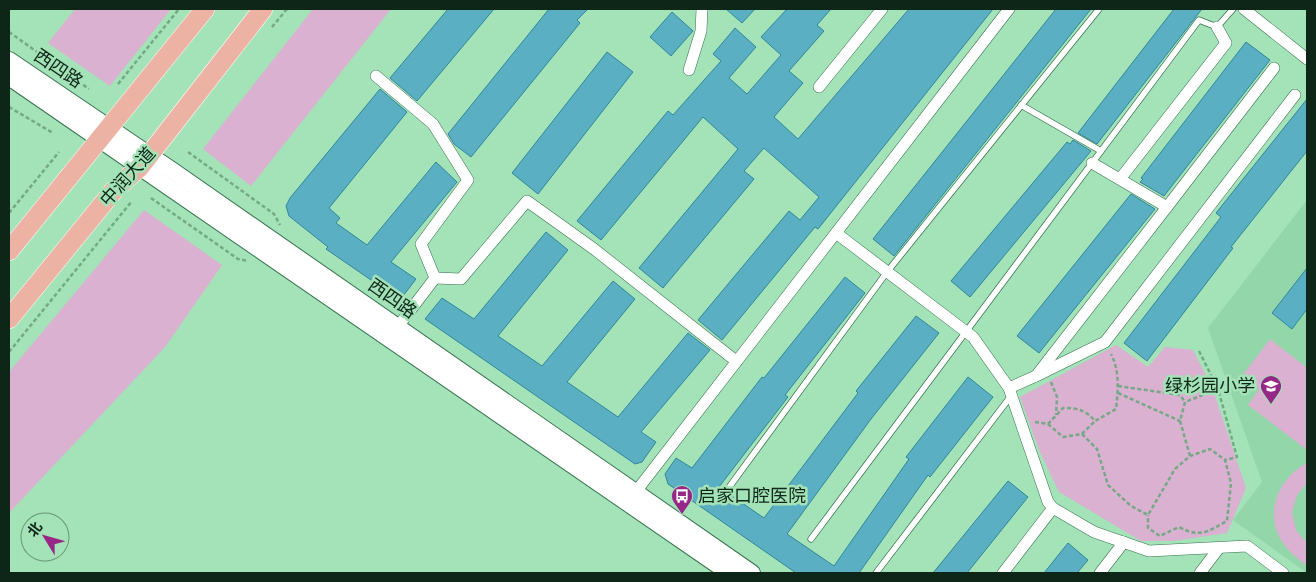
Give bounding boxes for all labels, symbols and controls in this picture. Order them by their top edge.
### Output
street label: 西四路 [30,45,86,93]
street label: 中润大道 [96,143,160,211]
street label: 西四路 [364,275,420,323]
school or university icon: 绿杉园小学 [1259,374,1283,405]
place label: 绿杉园小学 [1165,376,1255,397]
bus stop icon: 启家口腔医院 [670,484,694,515]
place label: 启家口腔医院 [698,486,806,507]
north arrow [20,512,70,562]
text: 北 [24,519,46,540]

